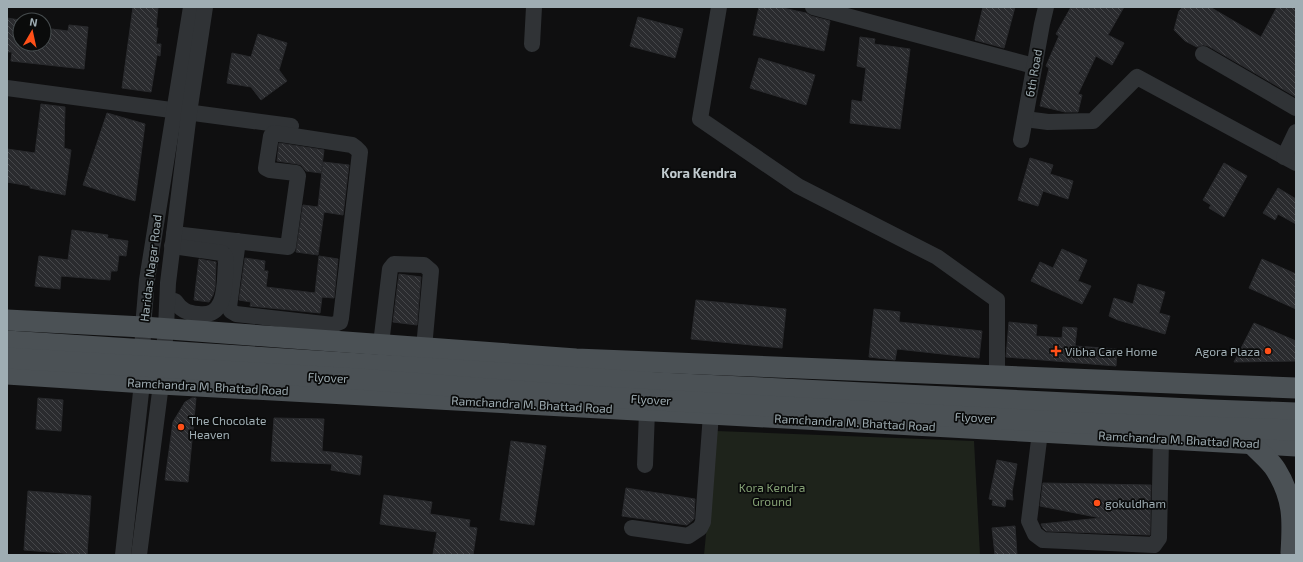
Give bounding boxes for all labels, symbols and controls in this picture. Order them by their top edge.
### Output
north arrow [12,12,52,52]
text: N [29,15,39,29]
street label: 6th Road [1022,48,1044,98]
district label: Kora Kendra [661,165,737,181]
street label: Haridas Nagar Road [136,214,164,322]
place label: Vibha Care Home [1065,344,1157,358]
place label: Agora Plaza [1195,344,1260,358]
marker: Vibha Care Home [1050,345,1062,357]
marker: Agora Plaza [1263,346,1273,356]
street label: Flyover [307,369,349,385]
street label: Ramchandra M. Bhattad Road [127,375,289,397]
street label: Flyover [630,391,672,407]
street label: Ramchandra M. Bhattad Road [451,393,613,415]
street label: Flyover [954,409,996,425]
street label: Ramchandra M. Bhattad Road [774,411,936,433]
place label: The Chocolate Heaven [189,413,266,441]
marker: The Chocolate Heaven [176,422,186,432]
street label: Ramchandra M. Bhattad Road [1098,428,1260,450]
park label: Kora Kendra Ground [739,480,805,508]
place label: gokuldham [1105,496,1166,510]
marker: gokuldham [1092,498,1102,508]

